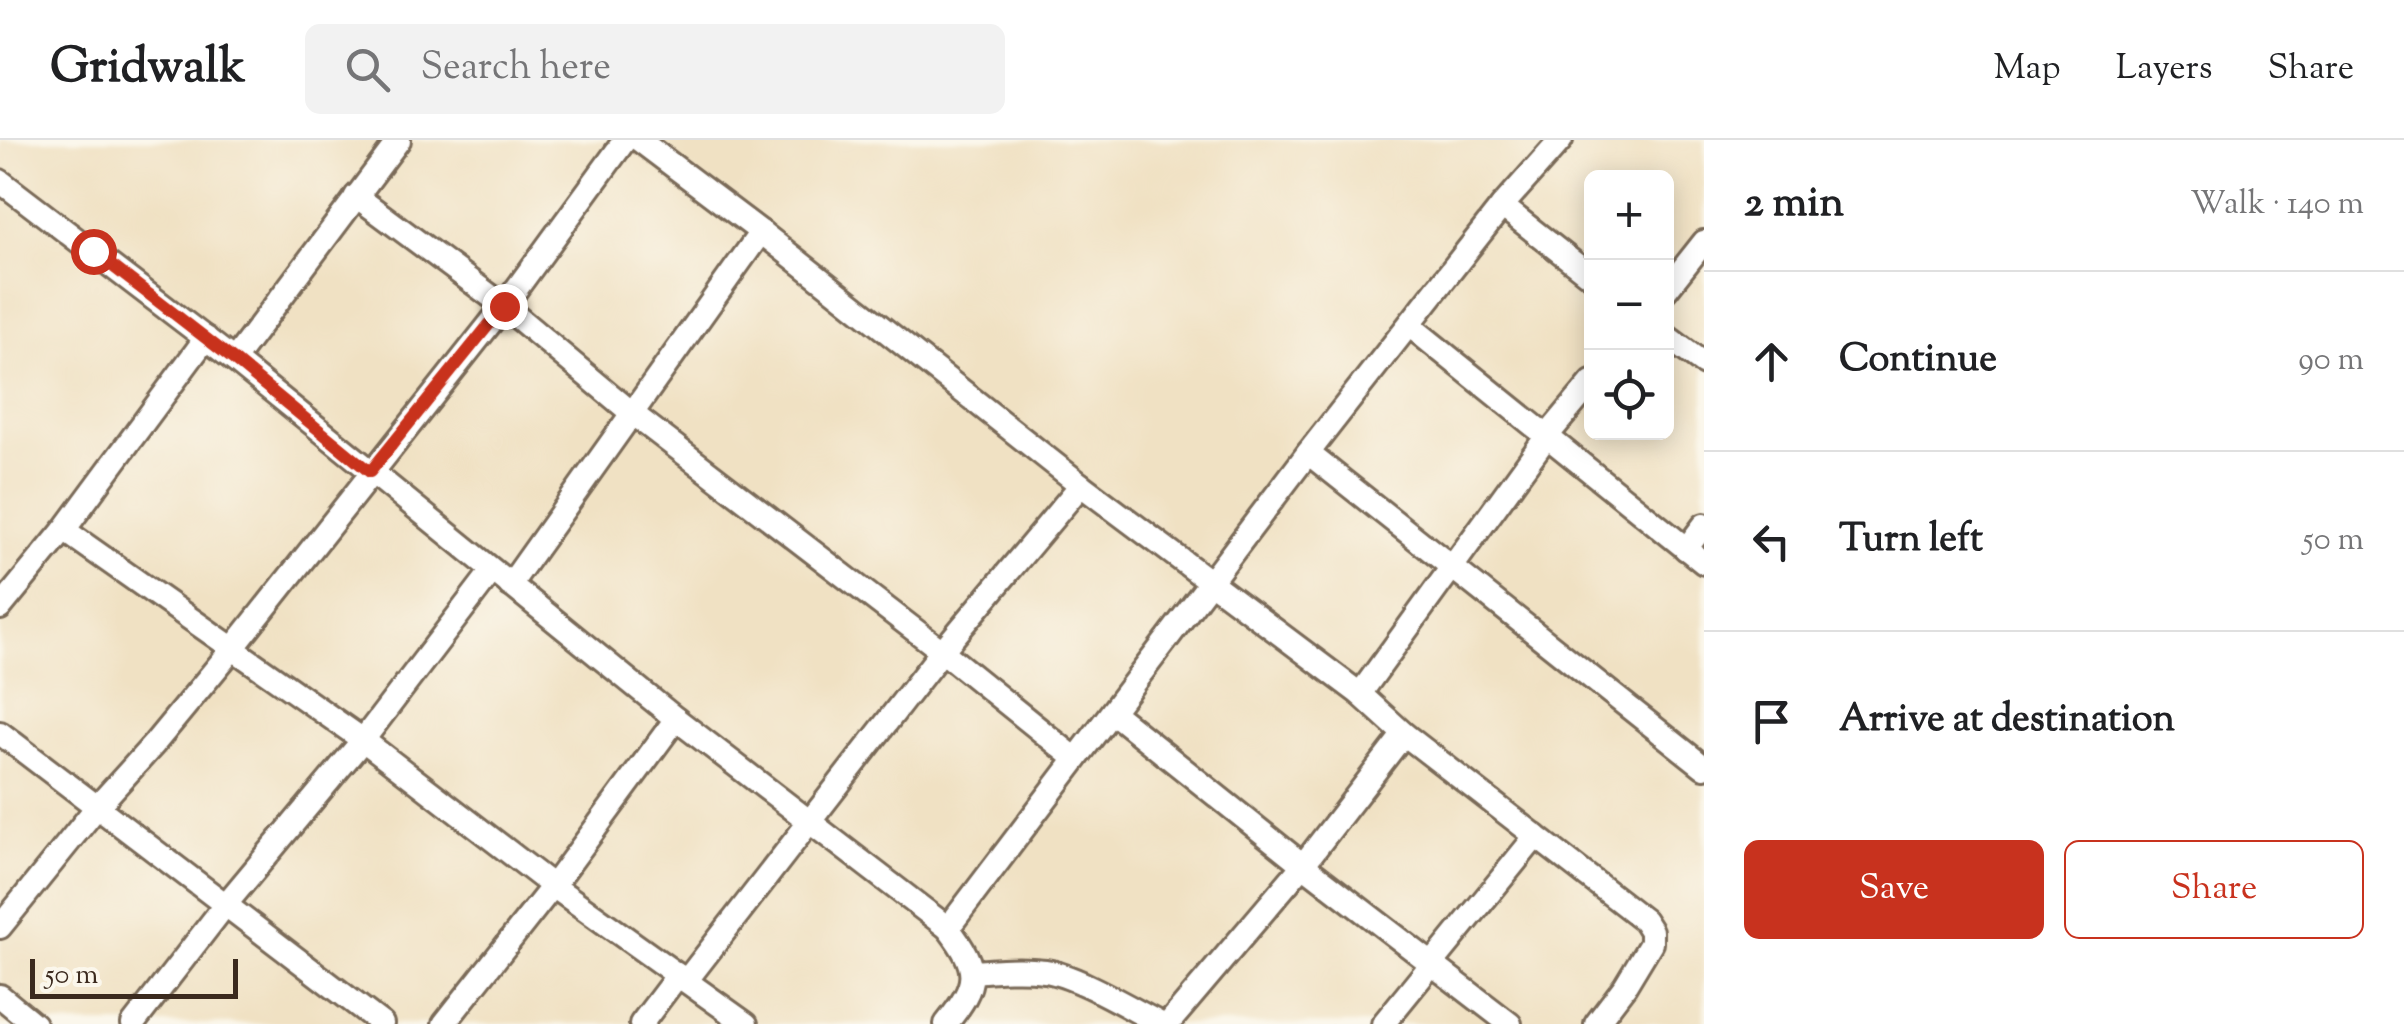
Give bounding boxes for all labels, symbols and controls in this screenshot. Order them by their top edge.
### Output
search box [305,24,1005,114]
text: Gridwalk [50,35,245,104]
icon: search [340,42,395,97]
text: Search here [420,42,611,96]
text: Map [1993,44,2061,95]
text: Layers [2116,44,2213,95]
text: Share [2268,44,2354,95]
map controls [1584,170,1674,440]
button: + [1584,170,1674,260]
text: 2 min [1744,175,1844,235]
text: Walk · 140 m [2190,182,2364,228]
route start [71,229,117,275]
button: − [1584,260,1674,350]
route end [482,284,528,330]
icon: ahead [1744,334,1799,389]
text: Continue [1839,334,1997,388]
text: 90 m [2298,338,2364,384]
button: locate [1584,350,1674,440]
icon: left [1744,514,1799,569]
text: Turn left [1839,514,1983,568]
text: 50 m [2303,518,2364,564]
icon: arrive [1744,694,1799,749]
text: Arrive at destination [1839,694,2175,748]
button: Save [1744,840,2044,939]
button: Share [2064,840,2364,939]
scale bar [30,954,238,998]
text: 50 m [45,956,99,996]

